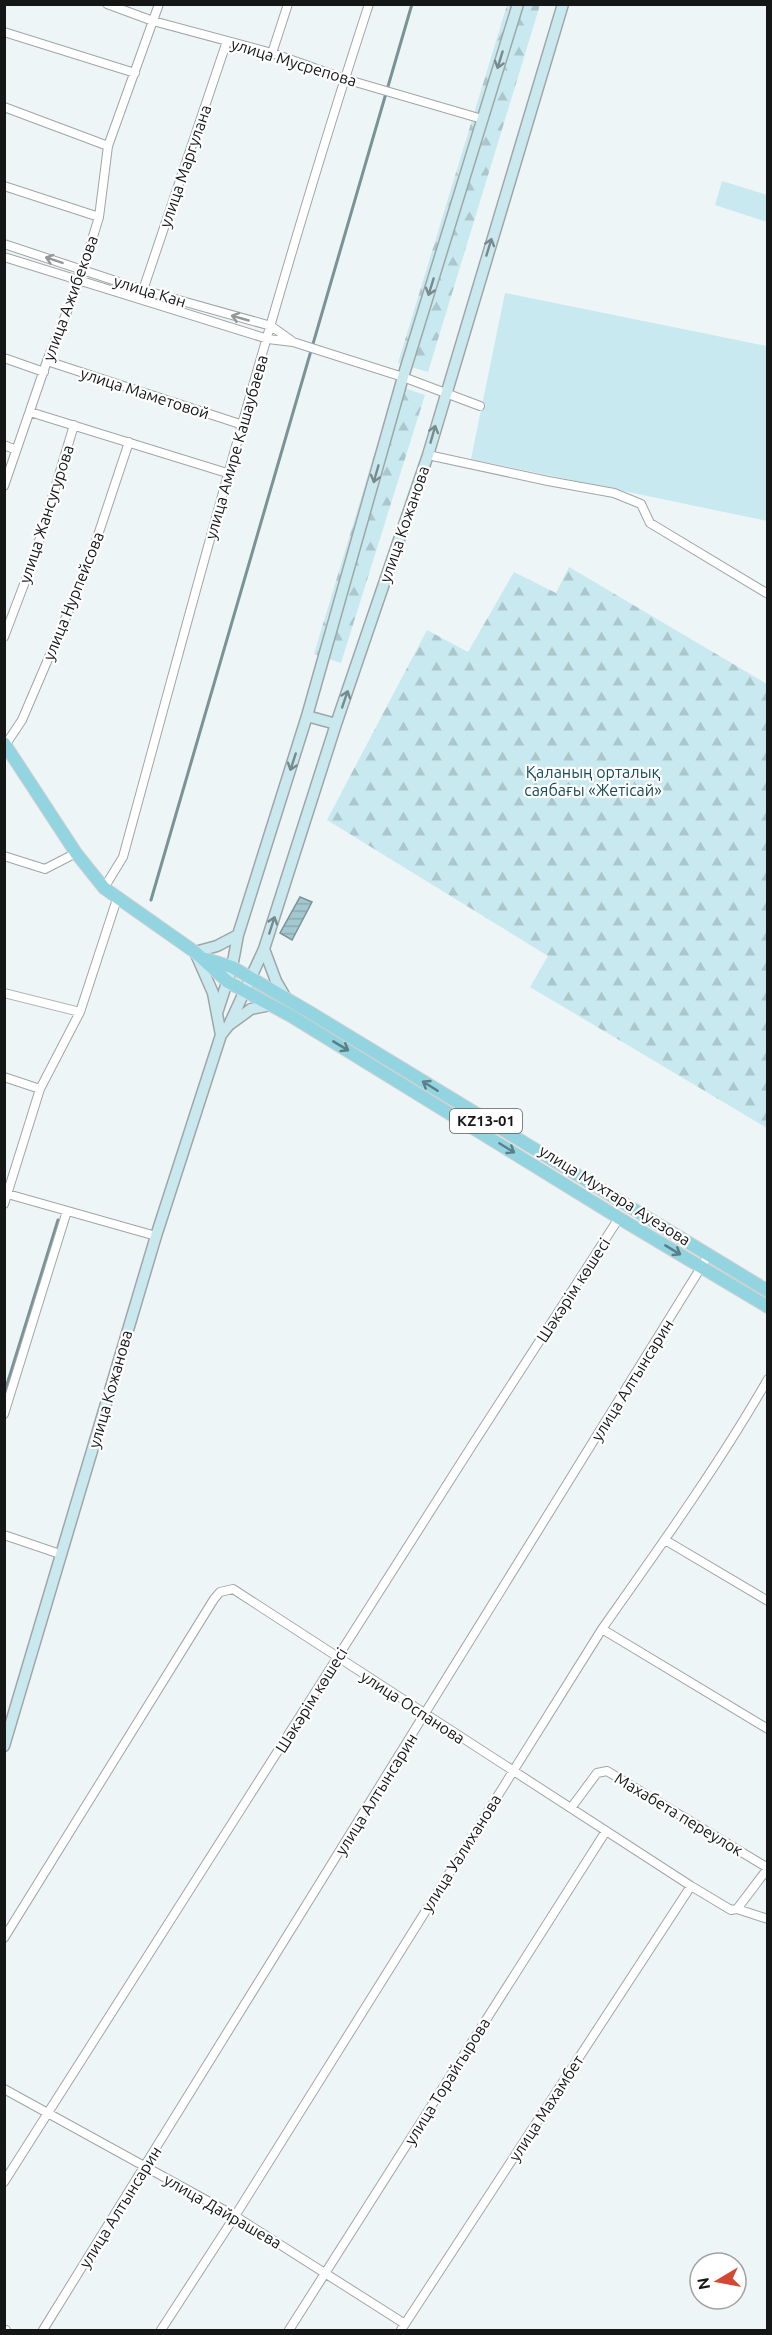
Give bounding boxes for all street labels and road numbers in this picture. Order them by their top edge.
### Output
street label: улица Мусрепова [229,34,359,90]
street label: улица Маргулана [156,102,214,230]
street label: улица Ажибекова [39,233,101,363]
street label: улица Кан [112,271,188,311]
street label: улица Амире Кашаубаева [201,353,271,541]
street label: улица Маметовой [78,364,212,422]
street label: улица Жансугурова [15,443,77,585]
street label: улица Кожанова [376,463,432,585]
street label: улица Нурпейсова [39,529,107,663]
road number: KZ13-01 [450,1109,522,1133]
street label: улица Мухтара Ауезова [536,1141,694,1249]
street label: Шәкәрім көшесі [533,1235,613,1345]
street label: улица Алтынсарин [587,1316,677,1444]
street label: улица Кожанова [85,1328,135,1450]
street label: Шәкәрім көшесі [271,1644,351,1756]
street label: улица Оспанова [358,1667,468,1747]
street label: улица Алтынсарин [331,1730,421,1858]
street label: Махабета переулок [612,1769,746,1859]
street label: улица Уалиханова [418,1791,504,1915]
street label: улица Торайгырова [401,2014,493,2148]
street label: улица Махамбет [505,2052,587,2164]
street label: улица Алтынсарин [75,2143,165,2271]
street label: улица Дайрашева [161,2170,285,2252]

